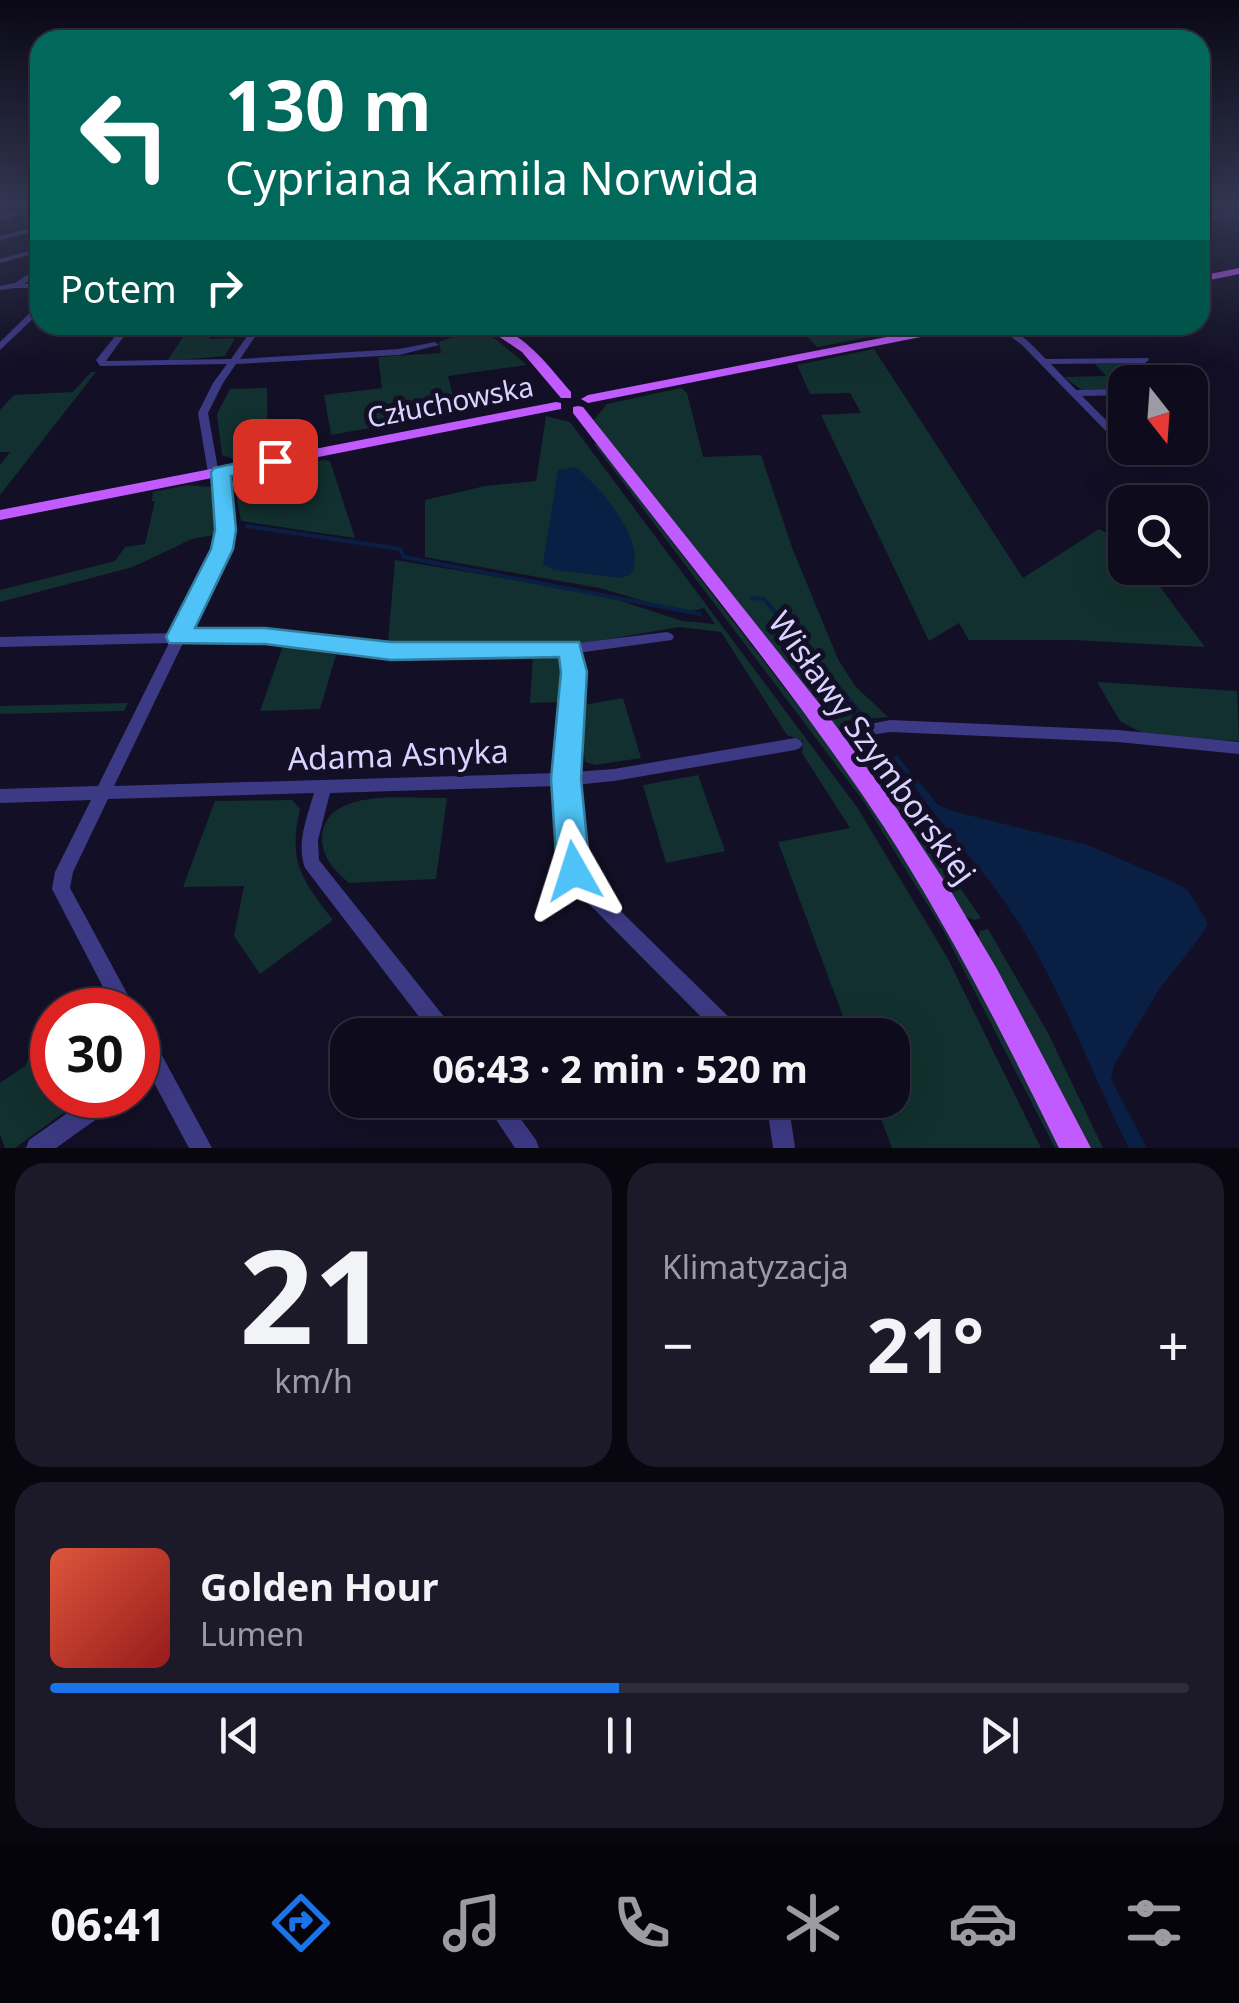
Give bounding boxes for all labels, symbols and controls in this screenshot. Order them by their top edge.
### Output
text: 130 m [225,56,432,152]
icon: left [60,70,190,200]
text: Cypriana Kamila Norwida [225,147,760,208]
icon: right [197,260,252,315]
text: Potem [60,262,177,314]
north arrow [1108,365,1208,465]
map controls [1108,365,1208,585]
street label: Człuchowska [364,366,536,436]
pin [233,419,318,504]
icon: arrive [248,434,303,489]
button: search [1108,485,1208,585]
street label: Wisławy Szymborskiej [759,602,987,892]
street label: Adama Asnyka [287,729,509,779]
position arrow [522,819,626,923]
speed limit sign: 30 [30,988,160,1118]
text: 06:43 · 2 min · 520 m [432,1042,808,1094]
text: 21 [239,1205,388,1382]
text: Klimatyzacja [662,1245,849,1288]
text: 21° [867,1293,984,1395]
text: − [662,1307,693,1382]
text: + [1158,1307,1189,1382]
text: km/h [274,1359,353,1402]
text: Golden Hour [200,1560,438,1612]
text: Lumen [200,1612,304,1655]
icon: previous [212,1708,267,1763]
icon: pause [592,1708,647,1763]
icon: next [972,1708,1027,1763]
icon: directions [266,1888,336,1958]
icon: music [437,1888,507,1958]
icon: phone [607,1888,677,1958]
icon: climate [778,1888,848,1958]
icon: car [948,1888,1018,1958]
icon: filters [1119,1888,1189,1958]
text: 06:41 [50,1893,166,1954]

